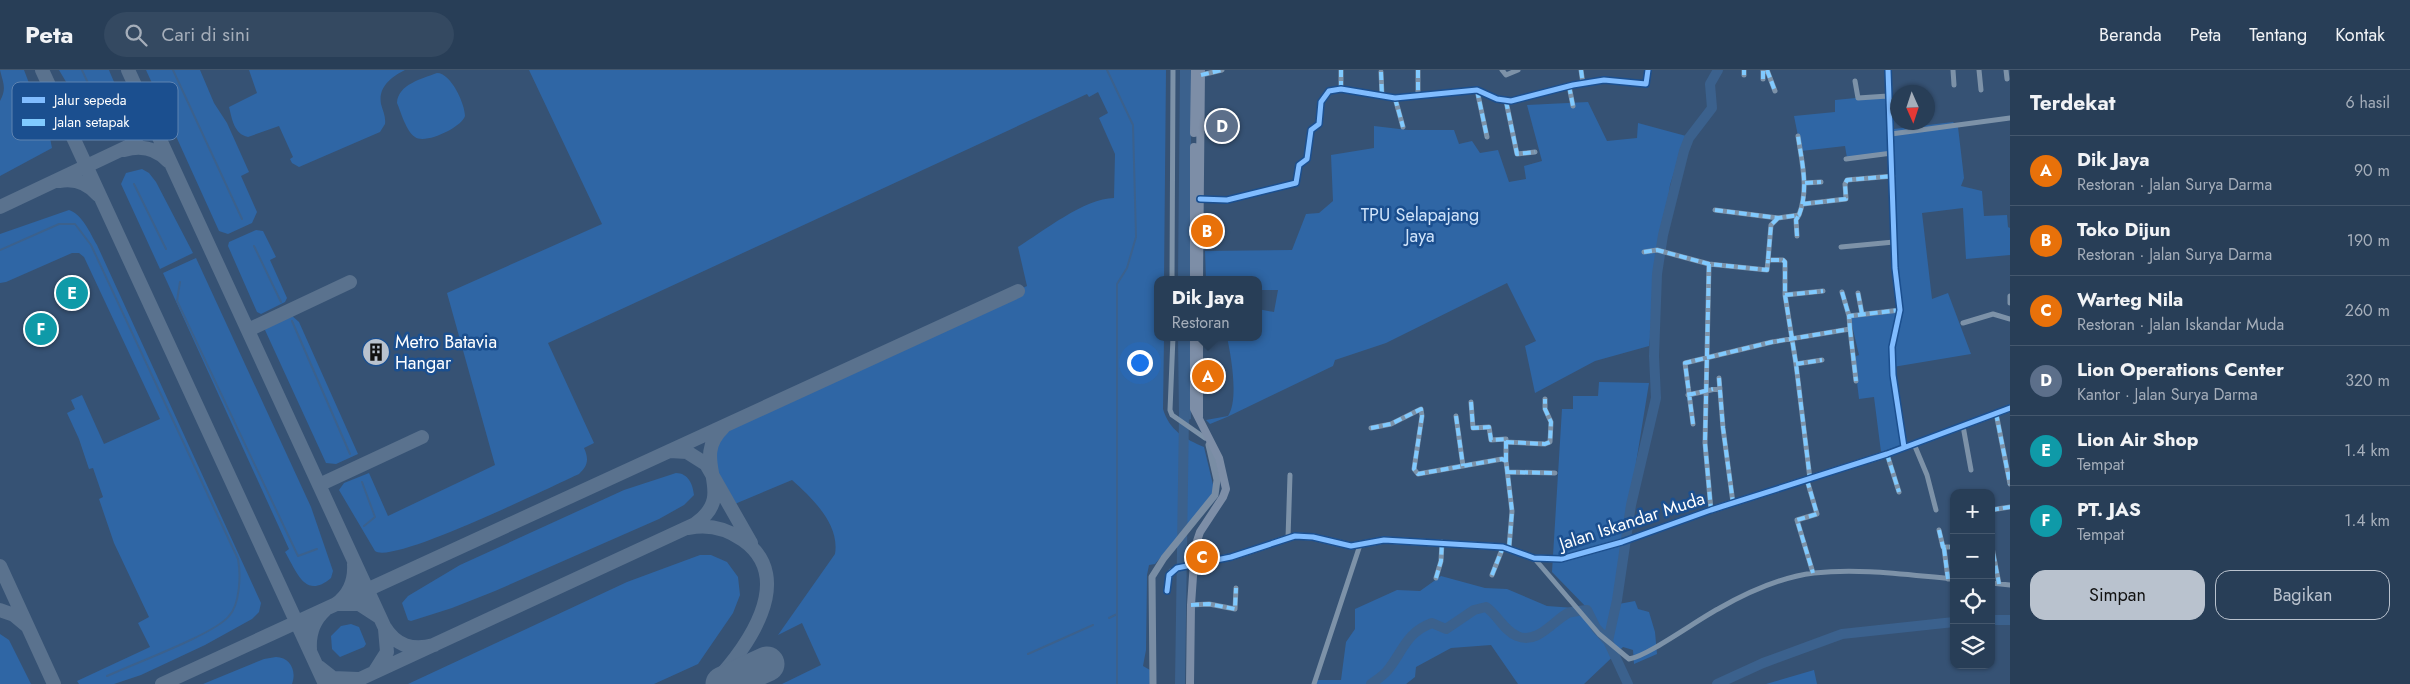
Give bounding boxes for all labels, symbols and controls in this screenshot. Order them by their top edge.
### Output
search box [104,12,454,57]
text: Peta [25,17,74,52]
icon: search [122,21,150,49]
text: Cari di sini [162,21,250,48]
text: Beranda [2099,22,2162,48]
text: Peta [2190,22,2221,48]
text: Tentang [2249,22,2307,48]
text: Kontak [2335,22,2385,48]
legend [12,82,178,140]
north arrow [1890,85,1935,130]
text: Terdekat [2030,88,2115,118]
text: Jalur sepeda [52,90,126,110]
text: 6 hasil [2346,91,2390,114]
pin: D [1206,107,1238,145]
text: Jalan setapak [52,112,130,132]
text: Dik Jaya [2077,146,2149,173]
text: A [2040,159,2052,182]
text: 90 m [2354,159,2390,182]
text: Restoran · Jalan Surya Darma [2077,173,2272,196]
park label: TPU Selapajang Jaya [1361,202,1479,249]
pin: B [1191,212,1223,250]
text: Toko Dijun [2077,216,2171,243]
text: B [2041,229,2051,252]
text: 190 m [2347,229,2390,252]
text: Restoran · Jalan Surya Darma [2077,243,2272,266]
pin: E [56,274,88,312]
popup [1154,276,1262,341]
text: Dik Jaya [1172,284,1244,311]
text: Warteg Nila [2077,286,2183,313]
text: C [2040,299,2052,322]
text: 260 m [2345,299,2390,322]
pin: F [25,310,57,348]
text: Restoran [1172,311,1230,334]
text: Restoran · Jalan Iskandar Muda [2077,313,2284,336]
place label: Metro Batavia Hangar [395,329,497,376]
building icon: Metro Batavia Hangar [361,337,391,367]
your location [1127,350,1153,376]
text: Lion Operations Center [2077,356,2284,383]
pin: A [1192,357,1224,395]
text: D [2040,369,2052,392]
text: 320 m [2345,369,2390,392]
text: Kantor · Jalan Surya Darma [2077,383,2258,406]
text: Lion Air Shop [2077,426,2198,453]
text: E [2041,439,2051,462]
text: 1.4 km [2344,439,2390,462]
text: Tempat [2077,453,2124,476]
street label: Jalan Iskandar Muda [1554,485,1708,557]
map controls [1950,489,1995,669]
button: + [1950,489,1995,534]
text: PT. JAS [2077,496,2141,523]
text: F [2042,509,2050,532]
text: 1.4 km [2344,509,2390,532]
text: Tempat [2077,523,2124,546]
button: − [1950,534,1995,579]
pin: C [1186,538,1218,576]
button: Simpan [2030,570,2205,620]
button: Bagikan [2215,570,2390,620]
button: locate [1950,579,1995,624]
button: layers [1950,624,1995,669]

